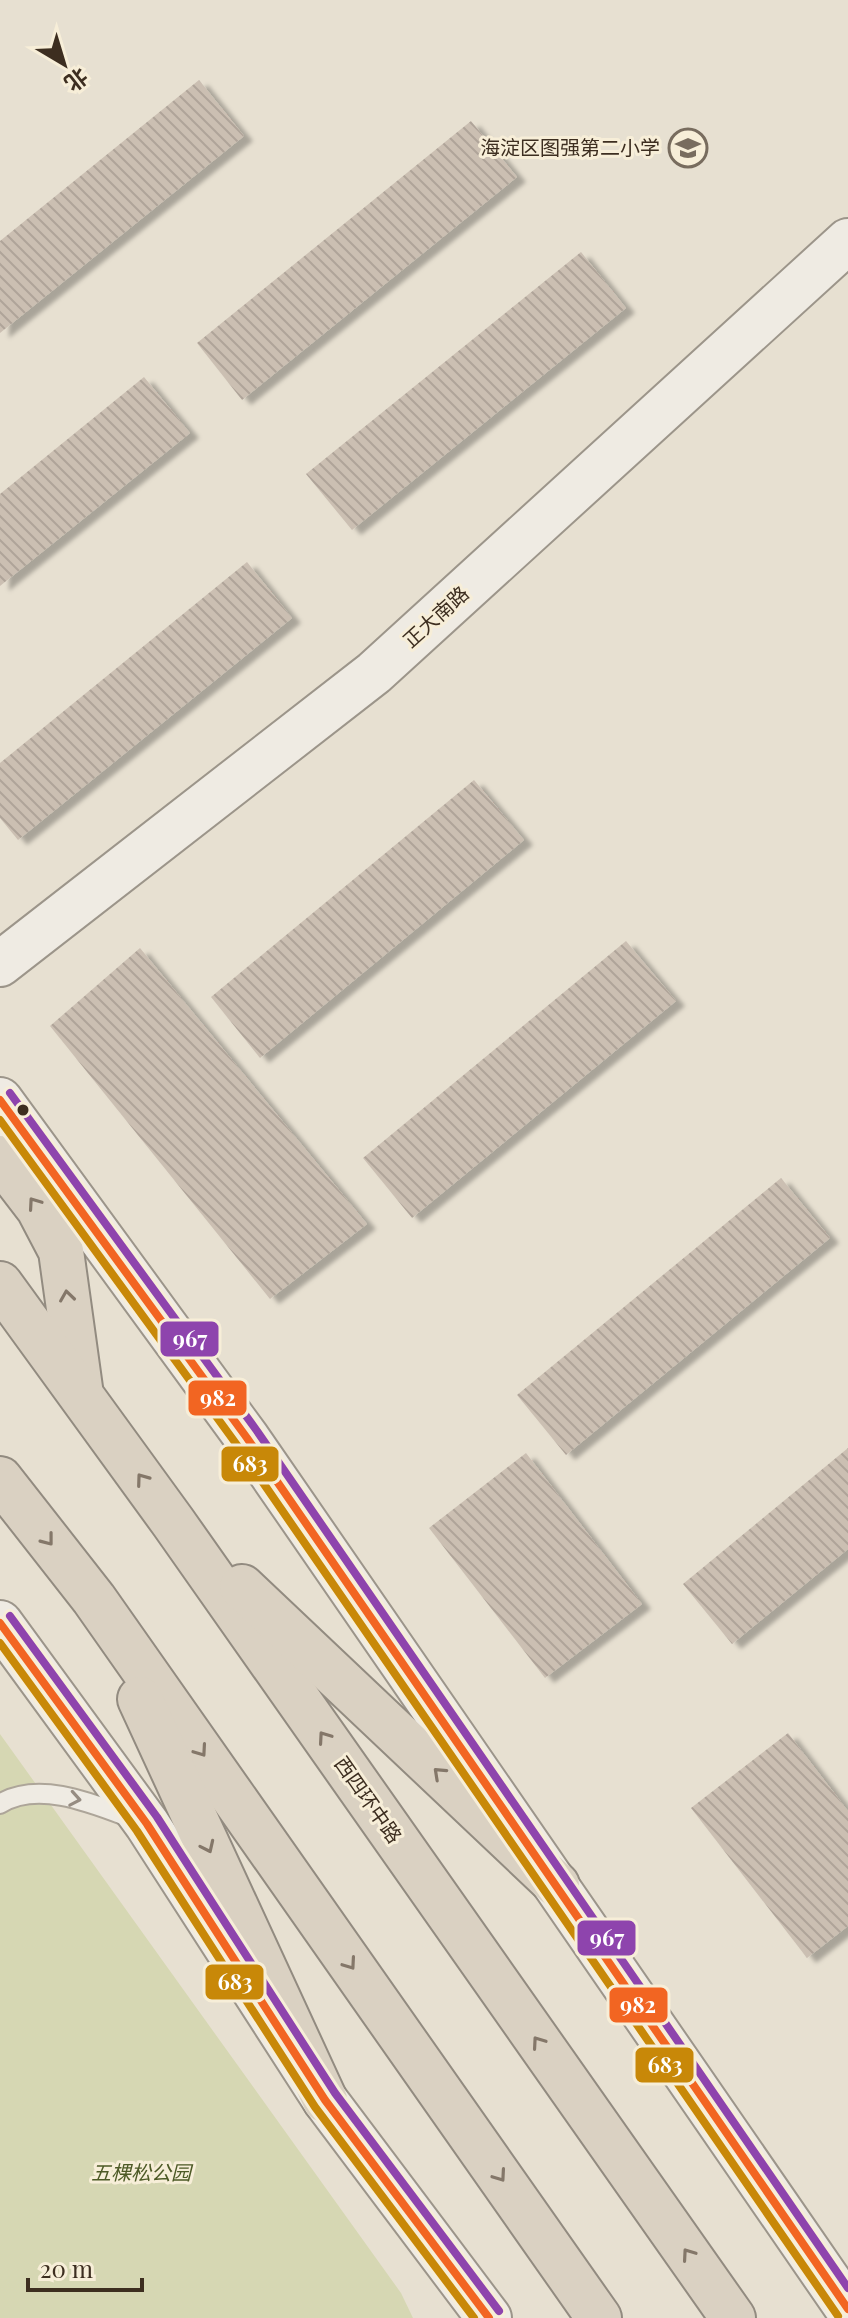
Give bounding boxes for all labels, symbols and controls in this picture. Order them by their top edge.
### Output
north arrow [24,24,104,104]
text: 北 [59,62,95,99]
school or university icon: 海淀区图强第二小学 [667,127,709,169]
place label: 海淀区图强第二小学 [480,133,660,160]
street label: 正大南路 [396,579,474,653]
unlabelled marker [15,1102,31,1118]
one-way arrow [29,1197,44,1211]
one-way arrow [59,1289,76,1302]
line badge: 967 [159,1320,220,1358]
text: 967 [173,1323,207,1353]
line badge: 982 [187,1379,248,1417]
text: 982 [200,1382,236,1412]
line badge: 683 [220,1445,280,1483]
text: 683 [232,1448,268,1478]
one-way arrow [137,1474,152,1488]
one-way arrow [38,1531,53,1545]
one-way arrow [320,1732,334,1746]
one-way arrow [191,1742,206,1756]
street label: 西四环中路 [329,1750,409,1848]
one-way arrow [434,1768,448,1783]
one-way arrow [68,1789,82,1806]
one-way arrow [199,1839,215,1854]
line badge: 967 [576,1919,637,1957]
text: 967 [590,1922,624,1952]
one-way arrow [340,1955,355,1969]
line badge: 683 [204,1963,265,2001]
text: 683 [217,1966,253,1996]
line badge: 982 [608,1986,669,2024]
text: 982 [620,1989,656,2019]
one-way arrow [533,2036,548,2050]
line badge: 683 [634,2046,695,2084]
text: 683 [647,2049,683,2079]
park label: 五棵松公园 [91,2158,194,2185]
one-way arrow [490,2168,505,2182]
scale bar [28,2242,142,2292]
one-way arrow [683,2249,698,2263]
text: 20 m [40,2252,93,2284]

